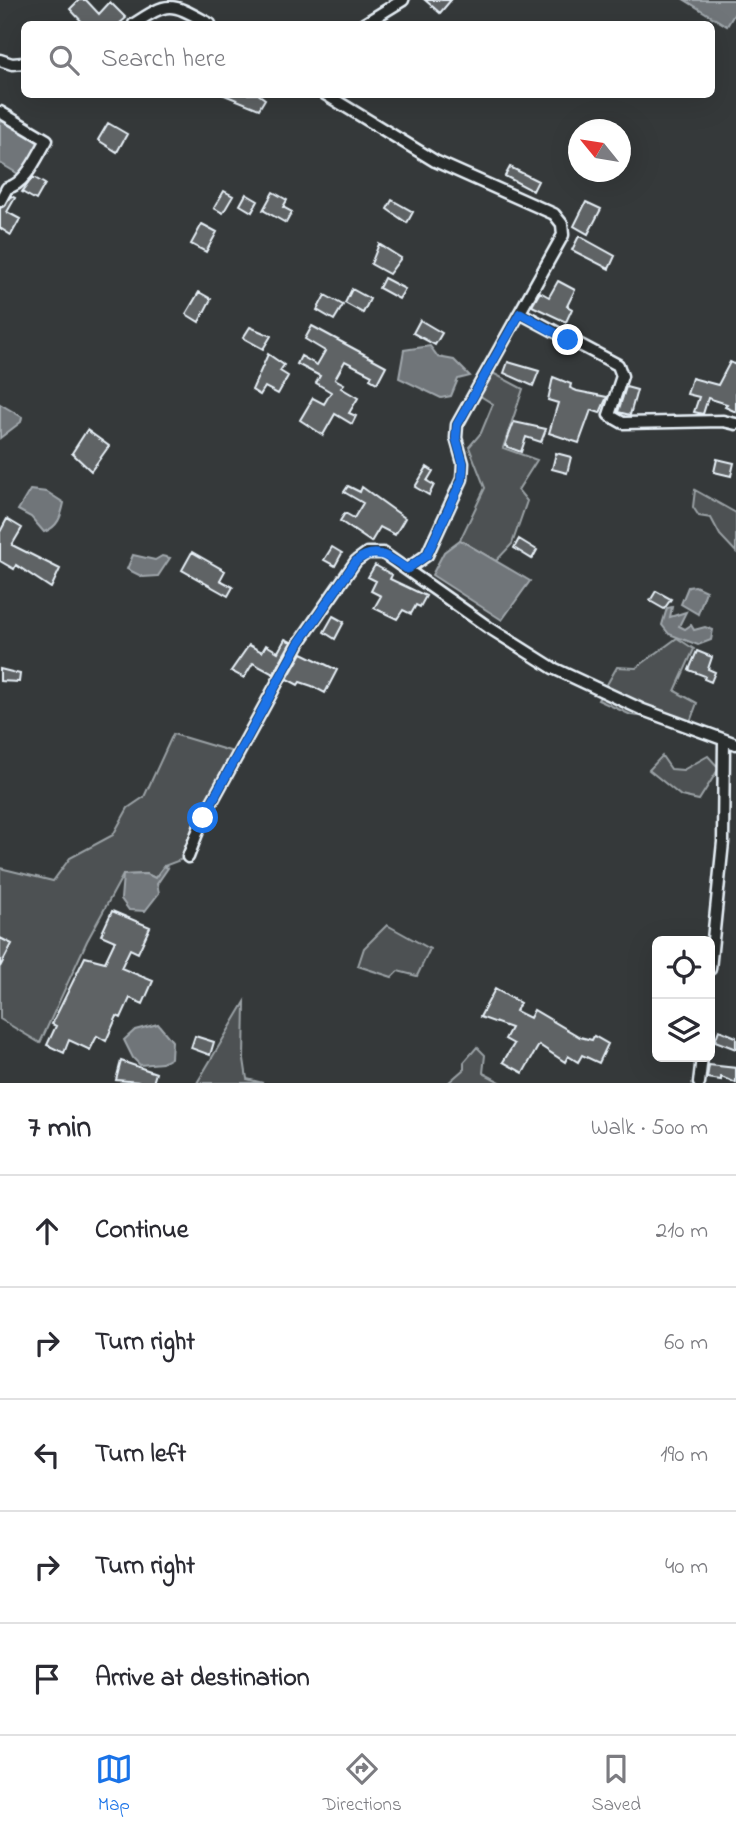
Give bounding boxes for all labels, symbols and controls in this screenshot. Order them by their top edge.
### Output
search box [21,21,715,98]
icon: search [45,41,83,79]
text: Search here [101,41,226,79]
north arrow [568,119,631,182]
route end [552,324,583,355]
route start [187,802,218,833]
map controls [652,936,715,1062]
button: locate [652,936,715,999]
button: layers [652,999,715,1062]
text: 7 min [28,1107,91,1151]
text: Walk · 500 m [591,1112,708,1145]
icon: ahead [28,1212,66,1250]
text: Continue [95,1212,188,1250]
text: 210 m [656,1215,708,1248]
icon: right [28,1324,66,1362]
text: Turn right [95,1324,195,1362]
text: 60 m [664,1327,708,1360]
icon: left [28,1436,66,1474]
text: Turn left [95,1436,186,1474]
text: 190 m [660,1439,708,1472]
icon: right [28,1548,66,1586]
text: Turn right [95,1548,195,1586]
text: 40 m [665,1551,708,1584]
icon: arrive [28,1660,66,1698]
text: Arrive at destination [95,1660,310,1698]
tab: Map [95,1750,133,1819]
tab: Directions [323,1750,402,1819]
tab: Saved [592,1750,641,1819]

